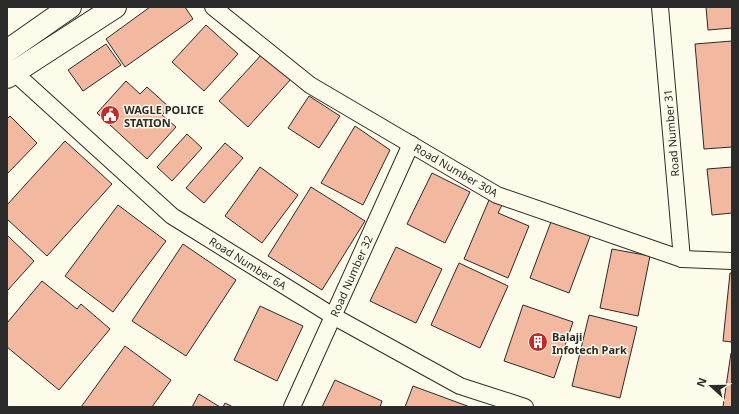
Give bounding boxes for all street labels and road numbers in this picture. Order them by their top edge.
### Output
street label: Road Number 31 [660,89,682,177]
street label: Road Number 30A [411,140,502,201]
street label: Road Number 6A [207,233,290,293]
street label: Road Number 32 [326,233,376,319]

